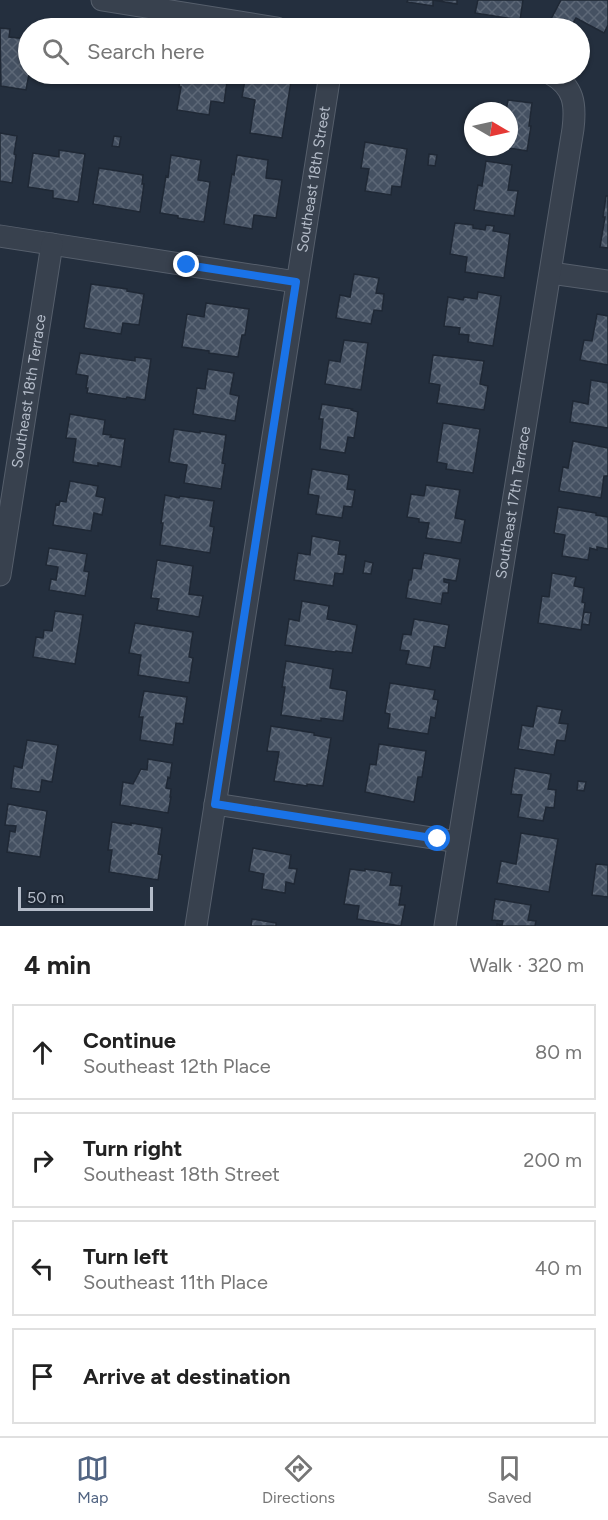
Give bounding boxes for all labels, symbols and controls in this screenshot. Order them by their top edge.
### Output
search box [18,18,590,84]
icon: search [39,35,72,68]
text: Search here [87,38,205,65]
north arrow [464,102,518,156]
street label: Southeast 18th Street [293,104,334,254]
route end [173,251,199,277]
street label: Southeast 18th Terrace [8,313,50,469]
street label: Southeast 17th Terrace [492,425,534,580]
route start [424,825,450,851]
scale bar [18,884,153,912]
text: 50 m [27,888,64,907]
text: 4 min [24,949,91,981]
text: Walk · 320 m [470,953,584,977]
text: Continue [83,1027,176,1054]
icon: ahead [26,1036,59,1069]
text: 80 m [535,1040,582,1064]
text: Southeast 12th Place [83,1054,271,1078]
text: Turn right [83,1135,182,1162]
icon: right [26,1144,59,1177]
text: 200 m [523,1148,582,1172]
text: Southeast 18th Street [83,1162,280,1186]
text: Turn left [83,1243,169,1270]
icon: left [26,1252,59,1285]
text: 40 m [535,1256,582,1280]
text: Southeast 11th Place [83,1270,268,1294]
icon: arrive [26,1360,59,1393]
text: Arrive at destination [83,1363,291,1390]
tab: Map [76,1452,109,1507]
tab: Directions [262,1452,335,1507]
tab: Saved [488,1452,532,1507]

